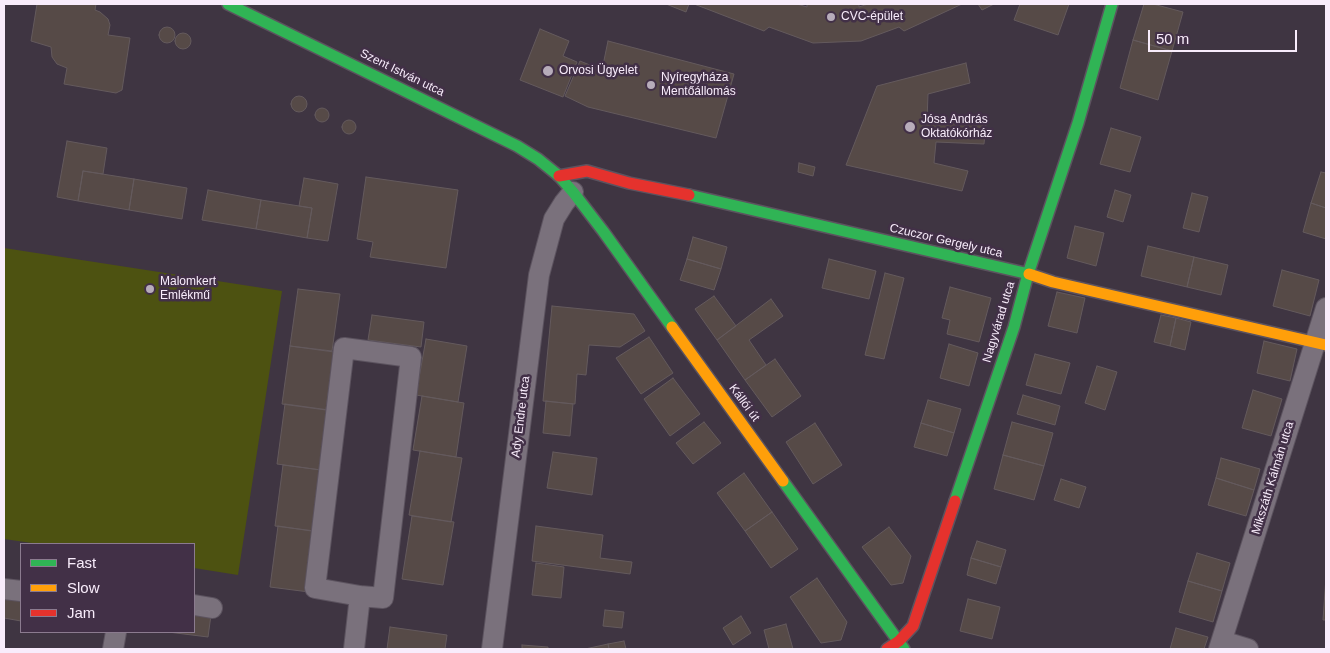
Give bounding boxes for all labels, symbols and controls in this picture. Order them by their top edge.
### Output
place label: CVC-épület [841,10,903,24]
marker: CVC-épület [825,11,837,23]
scale bar [1150,20,1299,52]
text: 50 m [1156,30,1189,47]
street label: Szent István utca [357,46,447,100]
marker: Orvosi Ügyelet [541,64,555,78]
place label: Orvosi Ügyelet [559,64,638,78]
place label: Nyíregyháza Mentőállomás [661,71,736,99]
marker: Nyíregyháza Mentőállomás [645,79,657,91]
place label: Jósa András Oktatókórház [921,113,992,141]
marker: Jósa András Oktatókórház [903,120,917,134]
street label: Czuczor Gergely utca [888,221,1004,261]
place label: Malomkert Emlékmű [160,275,216,303]
street label: Nagyvárad utca [980,280,1018,364]
marker: Malomkert Emlékmű [144,283,156,295]
street label: Ady Endre utca [509,375,533,459]
street label: Kállói út [726,381,762,425]
street label: Mikszáth Kálmán utca [1249,420,1297,536]
legend [20,543,195,633]
text: Fast [67,554,96,571]
text: Slow [67,579,100,596]
text: Jam [67,604,95,621]

